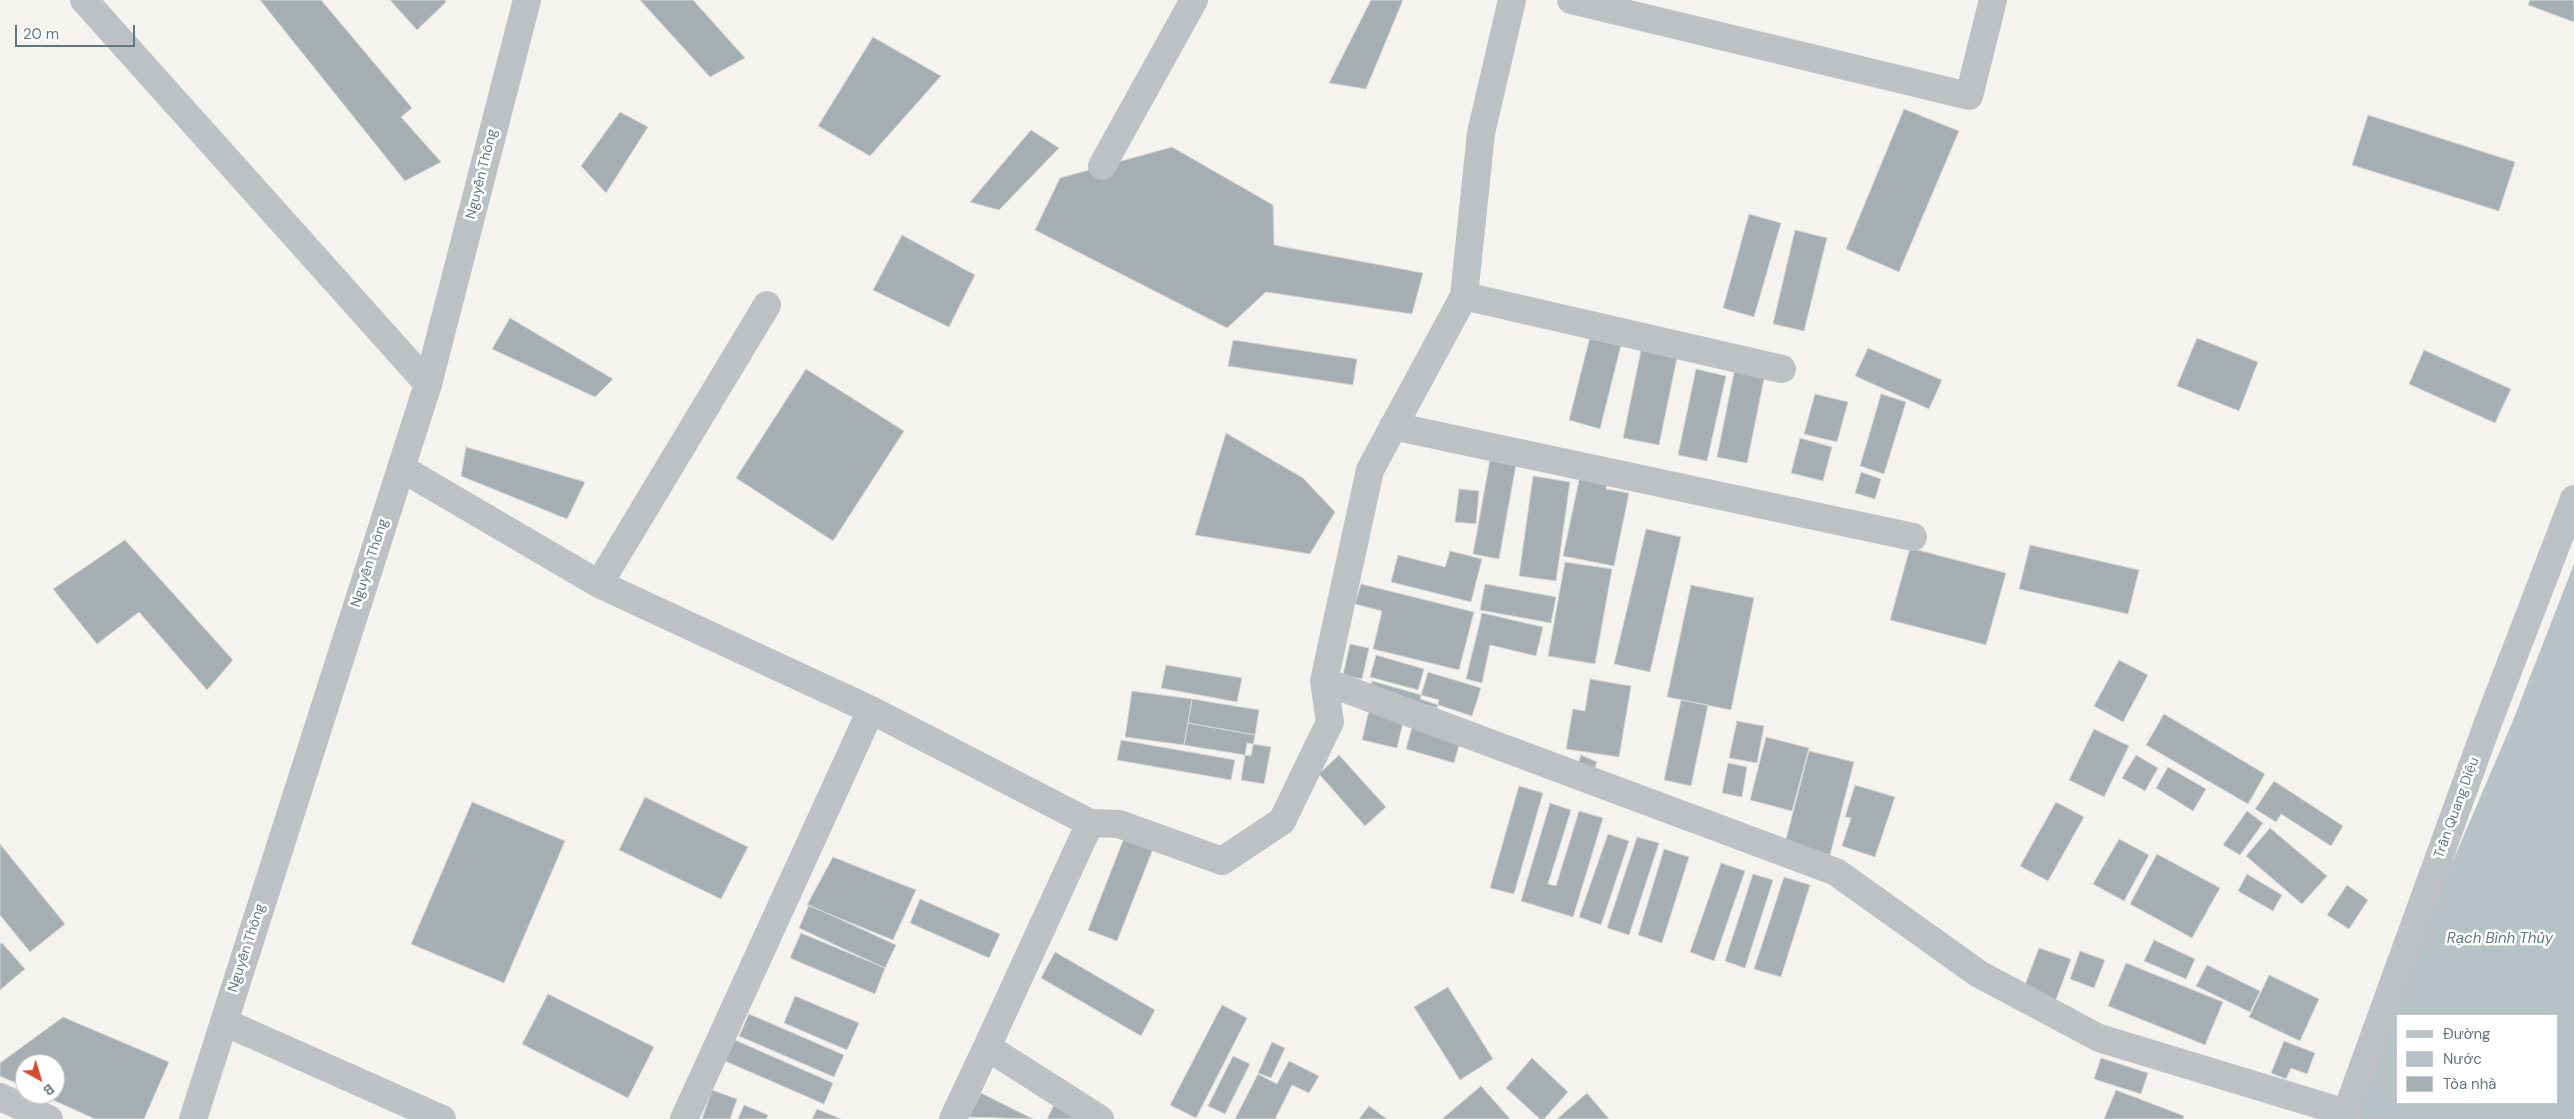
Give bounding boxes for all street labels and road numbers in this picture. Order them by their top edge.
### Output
street label: Nguyễn Thông [463,127,501,221]
street label: Nguyễn Thông [348,516,392,610]
street label: Trần Quang Diệu [2431,755,2483,861]
street label: Nguyễn Thông [225,901,269,995]

